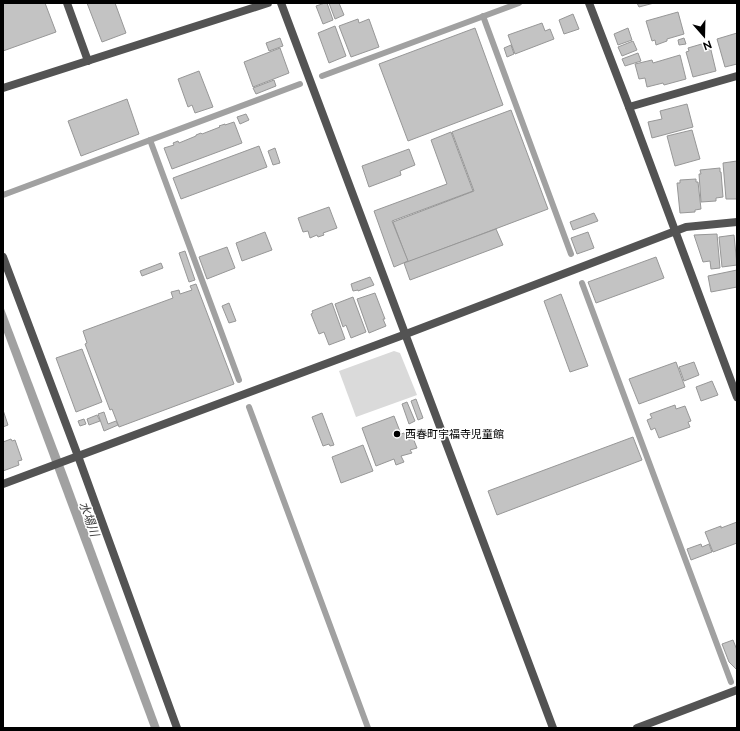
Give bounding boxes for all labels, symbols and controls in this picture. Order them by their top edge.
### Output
north arrow [684,16,724,56]
text: N [701,37,713,52]
place label: 西春町宇福寺児童館 [405,428,504,441]
marker: 西春町宇福寺児童館 [392,429,402,439]
water label: 水場川 [76,500,102,540]

